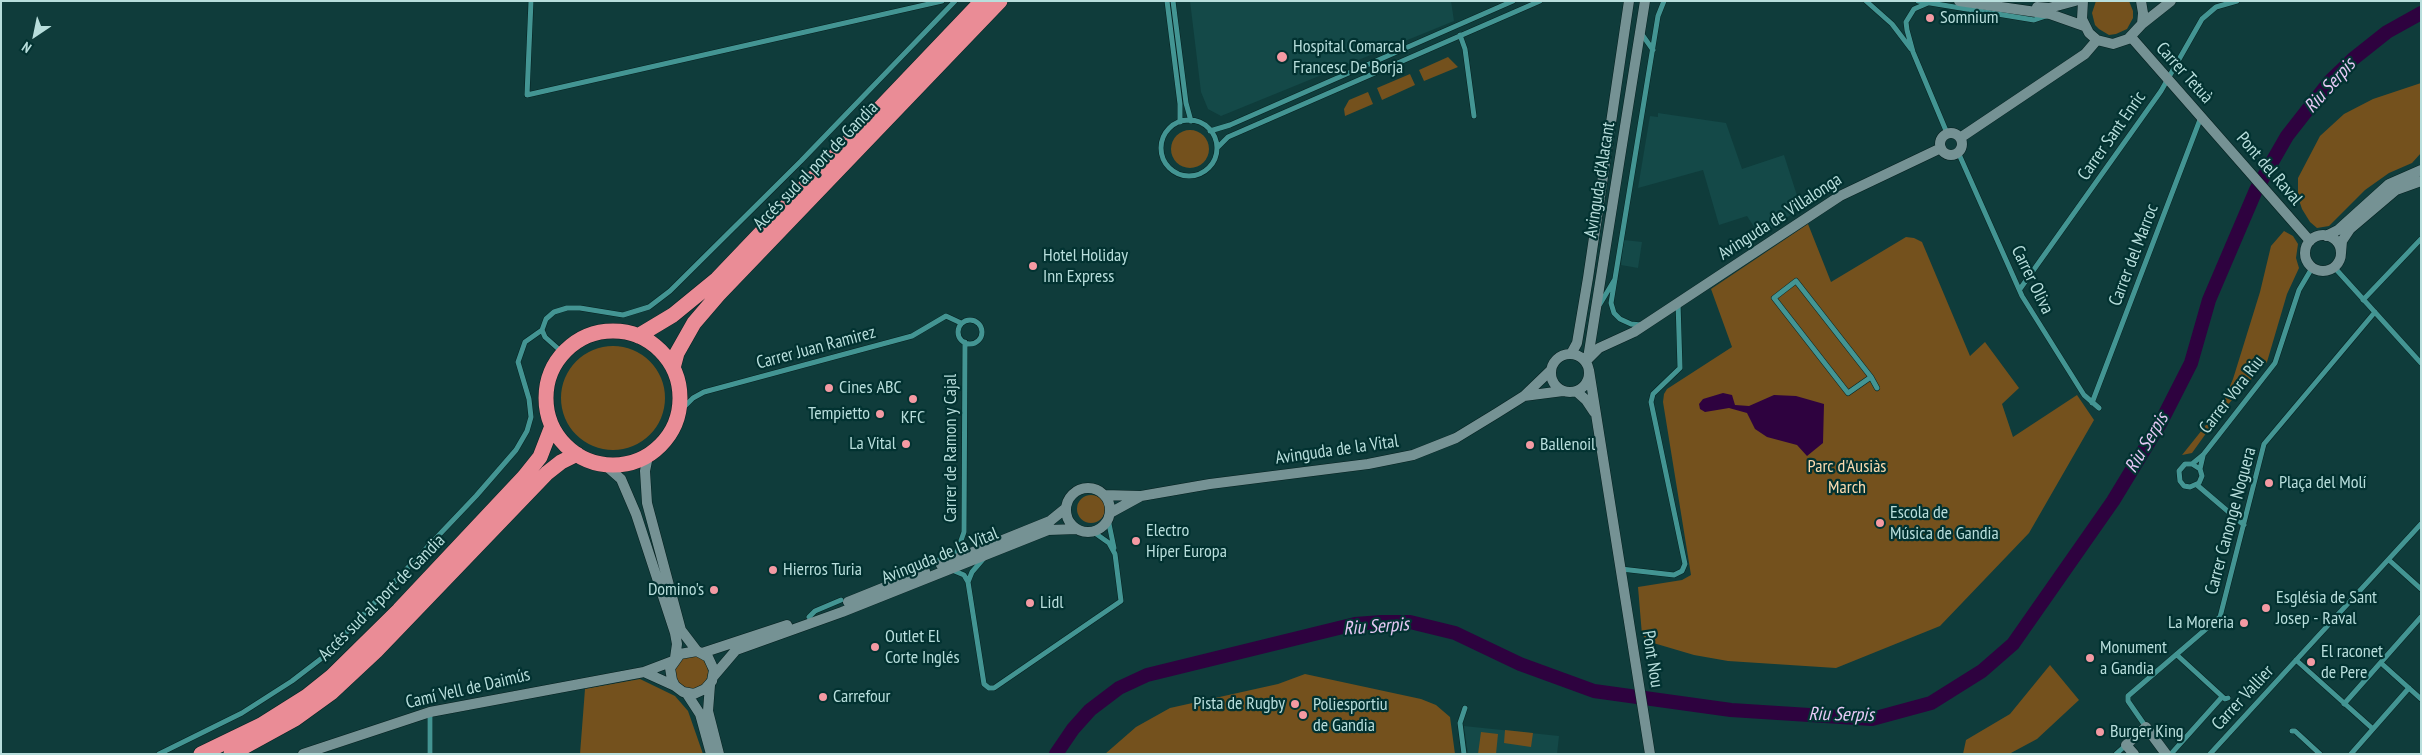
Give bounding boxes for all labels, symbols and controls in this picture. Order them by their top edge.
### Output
place label: Somnium [1940,7,1999,29]
north arrow [10,10,60,60]
marker: Somnium [1924,12,1936,24]
place label: Hospital Comarcal Francesc De Borja [1293,36,1406,78]
text: N [18,38,35,57]
street label: Carrer Tetuà [2151,38,2217,108]
marker: Hospital Comarcal Francesc De Borja [1275,50,1289,64]
water label: Riu Serpis [2300,54,2360,118]
street label: Carrer Sant Enric [2073,87,2151,185]
street label: Accés sud al port de Gandia [749,97,883,235]
street label: Avinguda d'Alacant [1580,121,1620,239]
street label: Pont del Raval [2231,128,2307,210]
street label: Avinguda de Villalonga [1714,169,1846,265]
street label: Carrer del Marroc [2105,201,2163,309]
street label: Carrer Oliva [2006,242,2058,318]
place label: Hotel Holiday Inn Express [1043,245,1128,288]
marker: Hotel Holiday Inn Express [1027,260,1039,272]
street label: Carrer Juan Ramirez [754,322,878,374]
street label: Carrer Vora Riu [2195,352,2269,438]
street label: Carrer de Ramon y Cajal [940,374,962,522]
place label: Cines ABC [839,377,902,399]
marker: Cines ABC [823,382,835,394]
marker: KFC [907,393,919,405]
place label: Tempietto [808,403,870,425]
place label: KFC [901,407,925,429]
marker: Tempietto [874,408,886,420]
water label: Riu Serpis [2120,409,2174,477]
street label: Avinguda de la Vital [1274,431,1400,469]
place label: La Vital [849,433,896,455]
place label: Ballenoil [1540,434,1595,456]
marker: La Vital [900,438,912,450]
marker: Ballenoil [1524,439,1536,451]
street label: Carrer Canonge Noguera [2201,445,2261,597]
park label: Parc d'Ausiàs March [1808,456,1886,498]
place label: Plaça del Molí [2279,472,2367,494]
marker: Plaça del Molí [2263,477,2275,489]
place label: Escola de Música de Gandia [1890,502,1999,544]
marker: Escola de Música de Gandia [1874,517,1886,529]
place label: Electro Híper Europa [1146,520,1227,562]
street label: Avinguda de la Vital [878,523,1002,589]
street label: Accés sud al port de Gandia [314,530,450,666]
marker: Electro Híper Europa [1130,535,1142,547]
place label: Hierros Turia [783,559,862,581]
marker: Hierros Turia [767,564,779,576]
place label: Domino's [648,579,704,601]
marker: Domino's [708,584,720,596]
place label: Església de Sant Josep - Raval [2276,587,2377,630]
place label: Lidl [1040,592,1063,614]
marker: Lidl [1024,597,1036,609]
marker: Església de Sant Josep - Raval [2260,602,2272,614]
place label: La Moreria [2168,612,2234,634]
water label: Riu Serpis [1343,613,1409,641]
marker: La Moreria [2238,617,2250,629]
place label: Outlet El Corte Inglés [885,626,960,669]
street label: Pont Nou [1637,629,1667,689]
place label: Monument a Gandia [2100,637,2167,680]
marker: Outlet El Corte Inglés [869,641,881,653]
place label: El raconet de Pere [2321,641,2383,684]
marker: Monument a Gandia [2084,652,2096,664]
marker: El raconet de Pere [2305,656,2317,668]
street label: Carrer Vallier [2208,661,2278,735]
street label: Camí Vell de Daimús [404,664,532,714]
place label: Carrefour [833,686,891,708]
marker: Carrefour [817,691,829,703]
place label: Pista de Rugby [1193,693,1285,715]
place label: Poliesportiu de Gandia [1313,694,1388,736]
marker: Pista de Rugby [1289,698,1301,710]
water label: Riu Serpis [1808,703,1874,727]
marker: Poliesportiu de Gandia [1297,709,1309,721]
place label: Burger King [2110,721,2184,743]
marker: Burger King [2094,726,2106,738]

